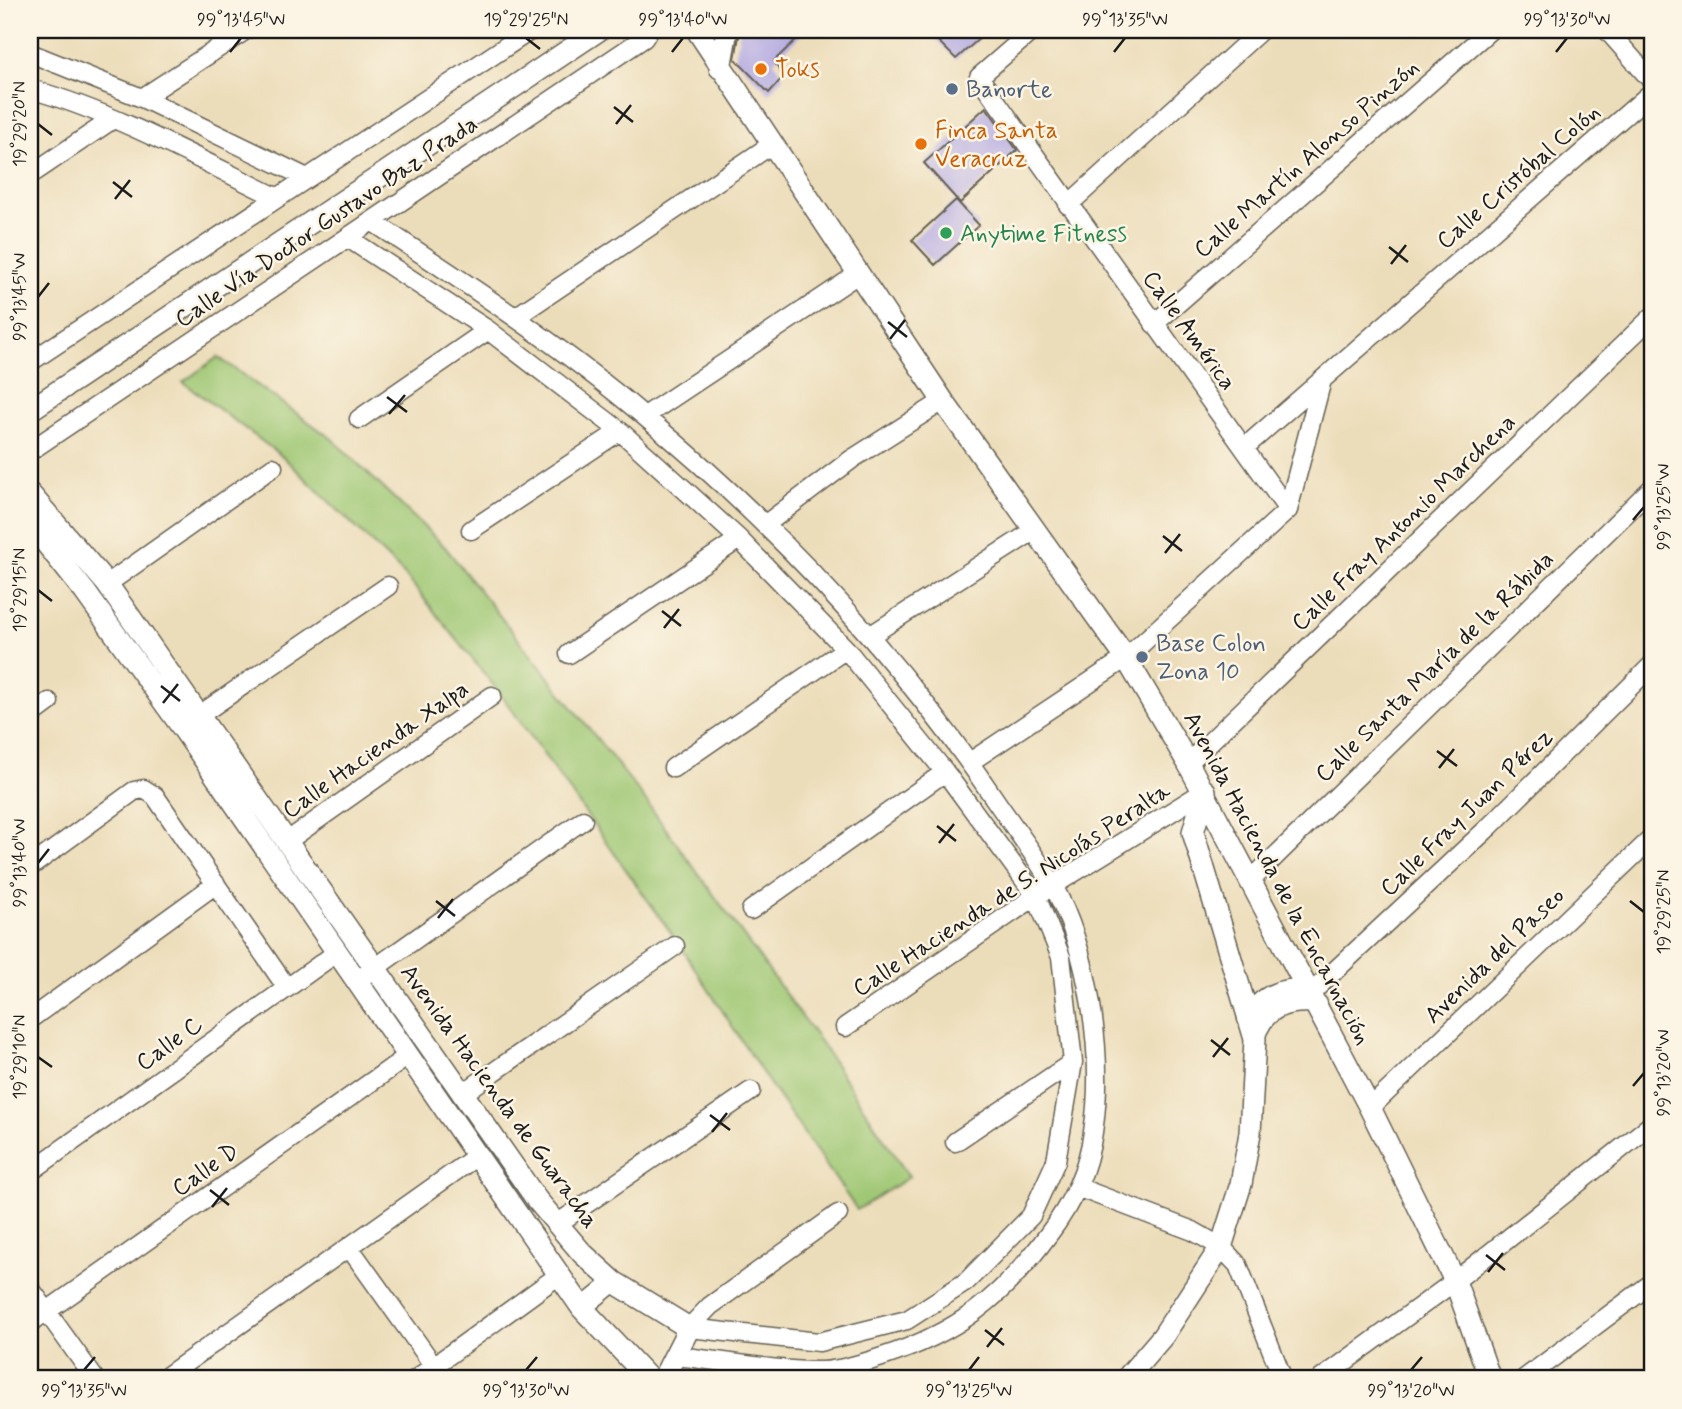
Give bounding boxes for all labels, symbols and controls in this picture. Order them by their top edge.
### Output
text: 99°13'45"W [197,8,285,32]
text: 19°29'25"N [483,8,569,32]
text: 99°13'40"W [639,8,727,32]
text: 99°13'35"W [1082,8,1168,32]
text: 99°13'30"W [1524,8,1610,32]
street label: Calle Martín Alonso Pinzón [1188,53,1426,266]
place label: Toks [775,55,820,86]
marker: Toks [753,61,769,77]
place label: Banorte [966,75,1052,106]
text: 19°29'20"N [8,81,32,167]
marker: Banorte [944,81,960,97]
street label: Calle Cristóbal Colón [1431,97,1607,257]
street label: Calle Vía Doctor Gustavo Baz Prada [169,109,484,335]
place label: Finca Santa Veracruz [935,116,1058,175]
marker: Finca Santa Veracruz [913,136,929,152]
place label: Anytime Fitness [960,219,1127,250]
marker: Anytime Fitness [938,225,954,241]
text: 99°13'45"W [8,253,32,341]
street label: Calle América [1135,265,1243,397]
street label: Calle Fray Antonio Marchena [1285,408,1523,639]
text: 99°13'25"W [1652,464,1676,550]
street label: Calle Santa María de la Rábida [1309,545,1561,790]
text: 19°29'15"N [8,548,32,632]
place label: Base Colon Zona 10 [1156,629,1266,688]
marker: Base Colon Zona 10 [1134,649,1150,665]
street label: Calle Hacienda Xalpa [277,674,475,826]
street label: Avenida Hacienda de la Encarnación [1175,707,1378,1051]
street label: Calle Fray Juan Pérez [1374,722,1560,904]
street label: Calle Hacienda de S. Nicolás Peralta [847,776,1177,1005]
text: 99°13'40"W [8,819,32,907]
text: 19°29'25"N [1652,869,1676,955]
street label: Avenida del Paseo [1418,881,1572,1031]
street label: Avenida Hacienda de Guaracha [392,959,605,1235]
street label: Calle C [130,1010,209,1079]
text: 19°29'10"N [8,1014,32,1100]
text: 99°13'20"W [1652,1029,1676,1117]
street label: Calle D [166,1136,245,1204]
text: 99°13'35"W [41,1379,127,1403]
text: 99°13'30"W [483,1379,569,1403]
text: 99°13'25"W [926,1379,1012,1403]
text: 99°13'20"W [1367,1379,1455,1403]

